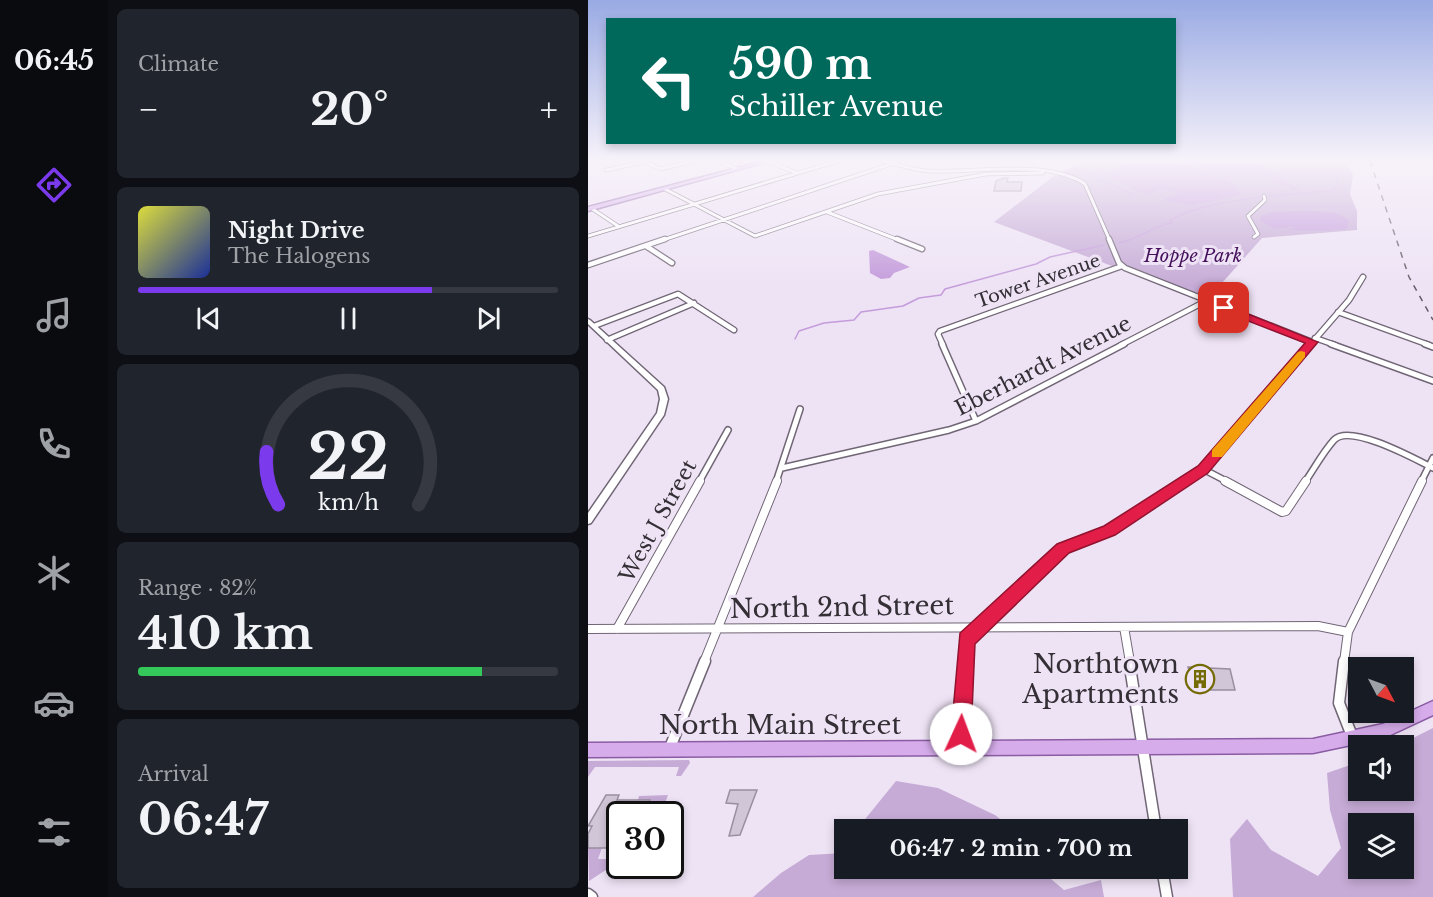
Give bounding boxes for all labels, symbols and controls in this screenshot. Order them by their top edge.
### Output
text: 590 m [729,38,872,90]
icon: left [630,42,708,120]
text: 06:45 [14,44,94,77]
text: Climate [138,52,219,76]
text: 20° [310,81,389,137]
text: − [138,89,159,130]
text: + [540,89,558,130]
text: Schiller Avenue [729,90,943,123]
icon: directions [33,164,75,206]
text: Night Drive [228,217,365,244]
text: The Halogens [228,244,370,268]
park label: Hoppe Park [1143,245,1242,267]
street label: Tower Avenue [973,249,1103,313]
pin [1198,282,1249,333]
icon: arrive [1207,291,1240,324]
icon: music [33,294,75,336]
icon: previous [192,302,225,335]
icon: pause [332,302,365,335]
icon: next [472,302,505,335]
street label: Eberhardt Avenue [951,310,1135,422]
text: 22 [307,419,389,497]
icon: phone [33,423,75,465]
street label: West J Street [613,455,702,588]
text: km/h [318,490,379,517]
icon: climate [33,552,75,594]
text: Range · 82% [138,576,257,600]
street label: North 2nd Street [730,589,955,625]
text: 410 km [138,605,313,661]
place label: Northtown Apartments [1021,648,1179,710]
north arrow [1348,657,1414,723]
map controls [1348,657,1414,879]
building icon: Northtown Apartments [1184,663,1216,695]
icon: car [33,682,75,724]
position arrow [929,702,993,766]
street label: North Main Street [659,709,901,741]
button: sound [1348,735,1414,801]
text: Arrival [138,762,209,786]
text: 06:47 [138,791,268,847]
speed limit sign: 30 [606,801,684,879]
icon: filters [33,811,75,853]
button: layers [1348,813,1414,879]
text: 06:47 · 2 min · 700 m [890,835,1132,862]

